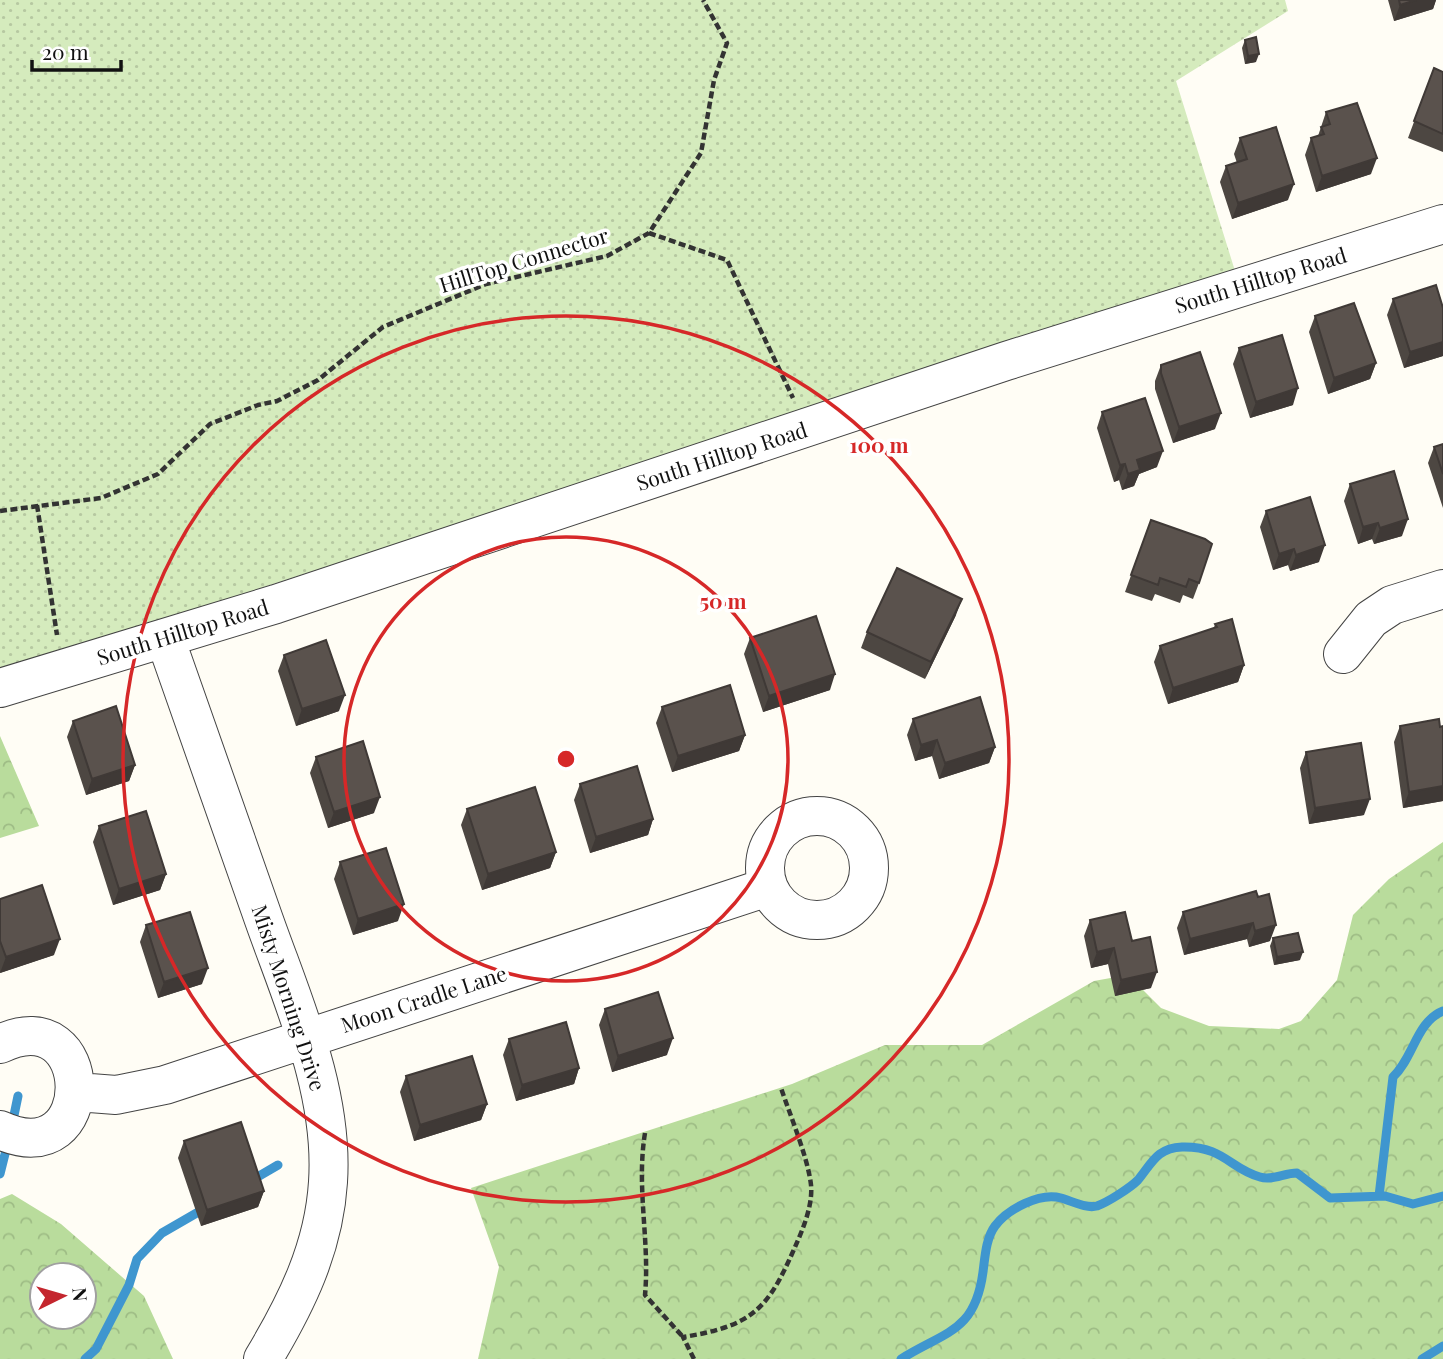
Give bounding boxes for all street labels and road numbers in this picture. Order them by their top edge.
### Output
street label: HillTop Connector [436,220,612,298]
street label: South Hilltop Road [1171,240,1350,319]
street label: South Hilltop Road [632,414,810,496]
street label: South Hilltop Road [93,592,272,671]
street label: Misty Morning Drive [247,901,333,1094]
street label: Moon Cradle Lane [337,958,510,1038]

